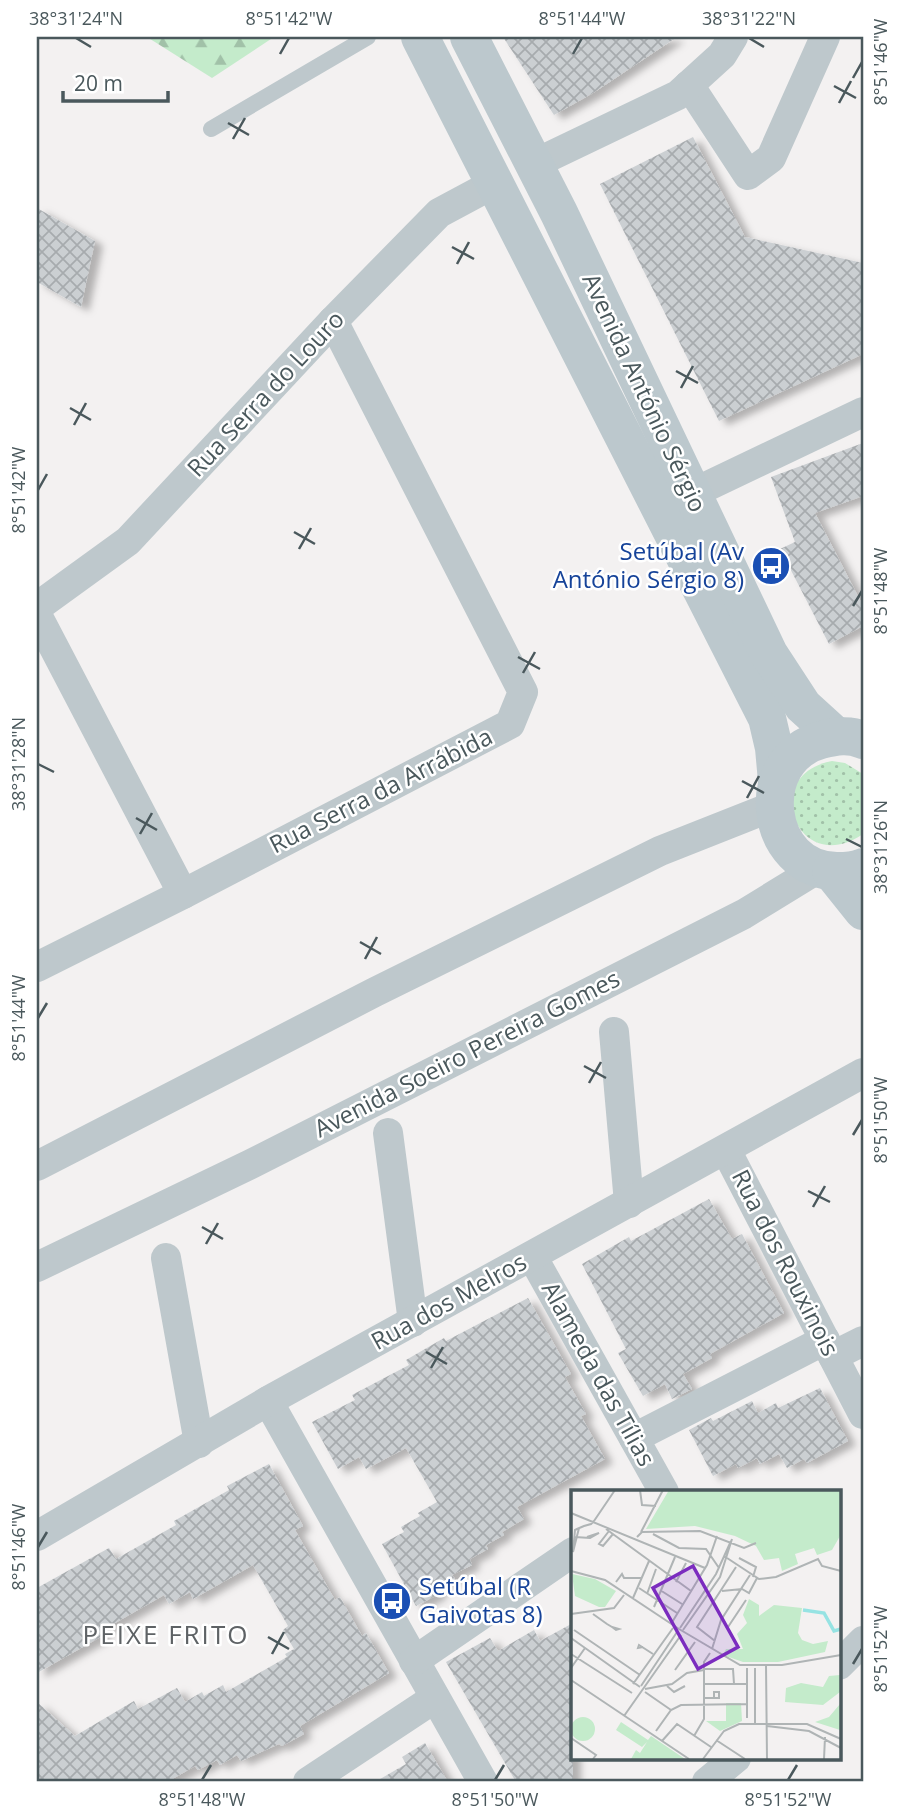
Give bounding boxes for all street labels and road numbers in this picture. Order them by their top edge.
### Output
street label: Avenida António Sérgio [575,268,715,517]
street label: Rua Serra do Louro [179,303,351,483]
street label: Rua Serra da Arrábida [263,719,497,860]
street label: Avenida Soeiro Pereira Gomes [308,961,625,1144]
street label: Rua dos Rouxinois [725,1163,848,1361]
street label: Rua dos Melros [365,1244,532,1357]
street label: Alameda das Tílias [535,1275,664,1472]

